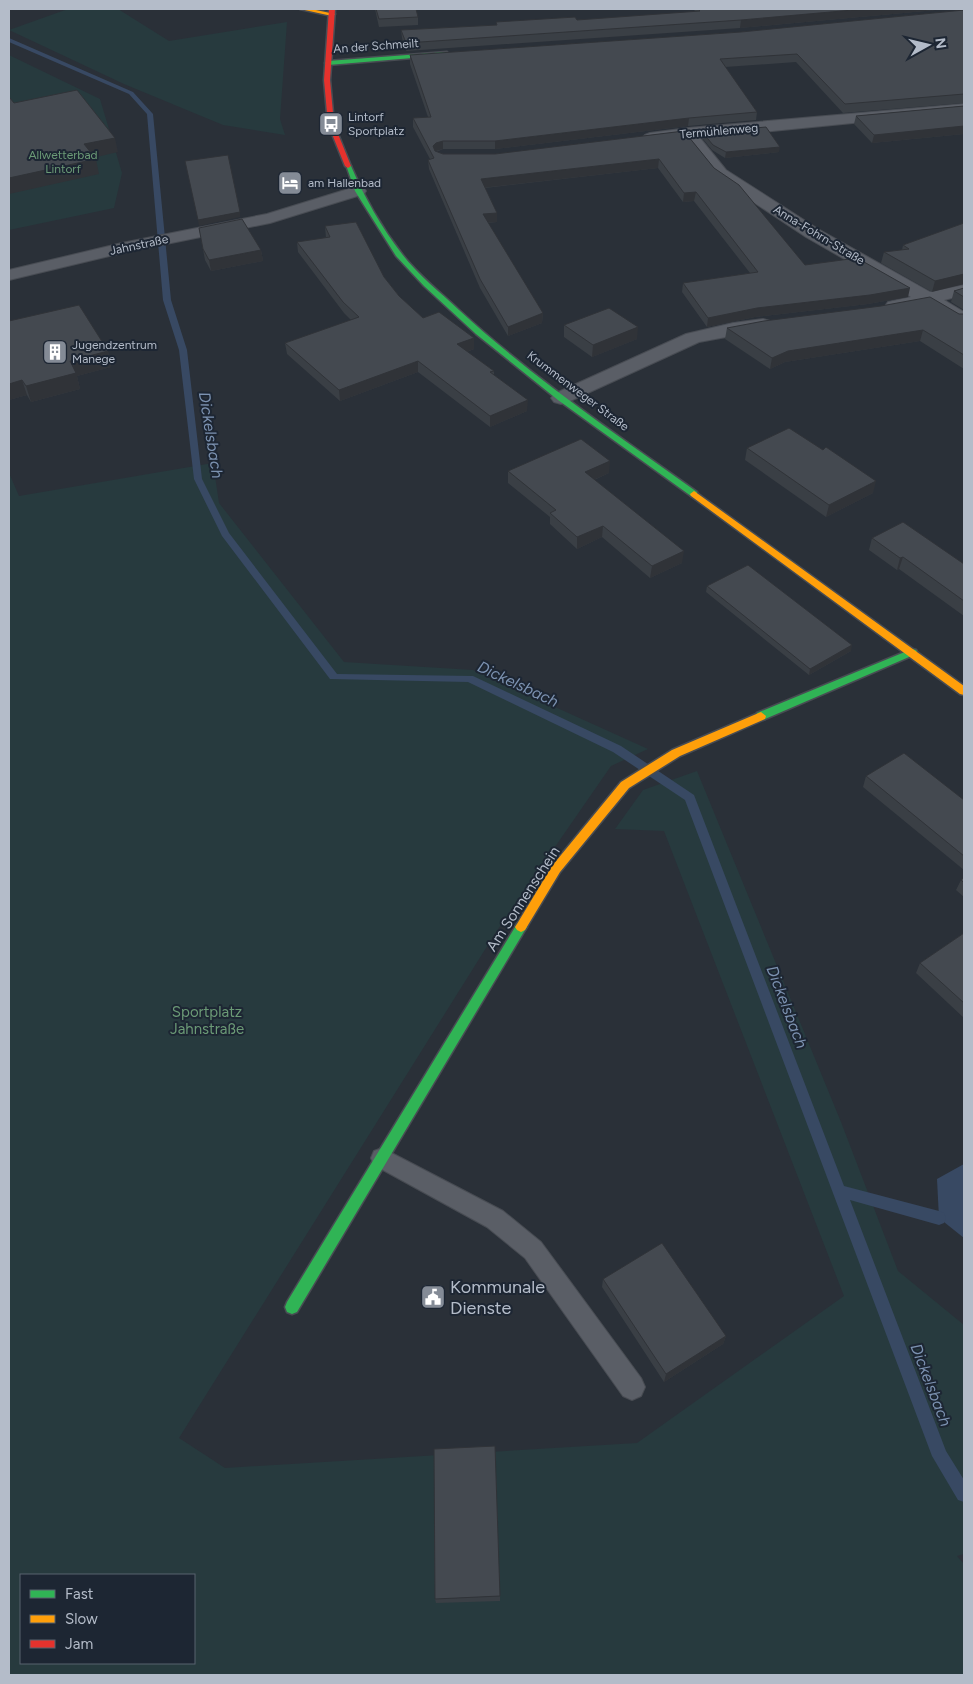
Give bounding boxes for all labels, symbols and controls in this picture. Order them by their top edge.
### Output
north arrow [903,20,953,70]
street label: An der Schmeilt [333,36,420,56]
text: N [931,37,950,50]
place label: Lintorf Sportplatz [348,110,404,138]
bus stop icon: Lintorf Sportplatz [318,111,344,137]
street label: Termühlenweg [679,121,759,141]
park label: Allwetterbad Lintorf [28,148,98,176]
hotel icon: am Hallenbad [277,170,303,196]
place label: am Hallenbad [308,176,381,190]
street label: Anna-Fohrn-Straße [771,202,868,268]
street label: Jahnstraße [109,232,170,258]
place label: Jugendzentrum Manege [72,338,157,366]
building icon: Jugendzentrum Manege [42,339,68,365]
street label: Krummenweger Straße [524,348,632,434]
water label: Dickelsbach [195,390,227,480]
water label: Dickelsbach [474,657,562,711]
street label: Am Sonnenschein [482,843,564,955]
water label: Dickelsbach [762,963,812,1051]
park label: Sportplatz Jahnstraße [170,1003,244,1038]
place label: Kommunale Dienste [450,1276,545,1319]
public building icon: Kommunale Dienste [420,1284,446,1310]
water label: Dickelsbach [906,1341,956,1429]
legend [20,1574,195,1664]
text: Fast [65,1585,94,1603]
text: Slow [65,1610,98,1628]
text: Jam [65,1635,93,1653]

